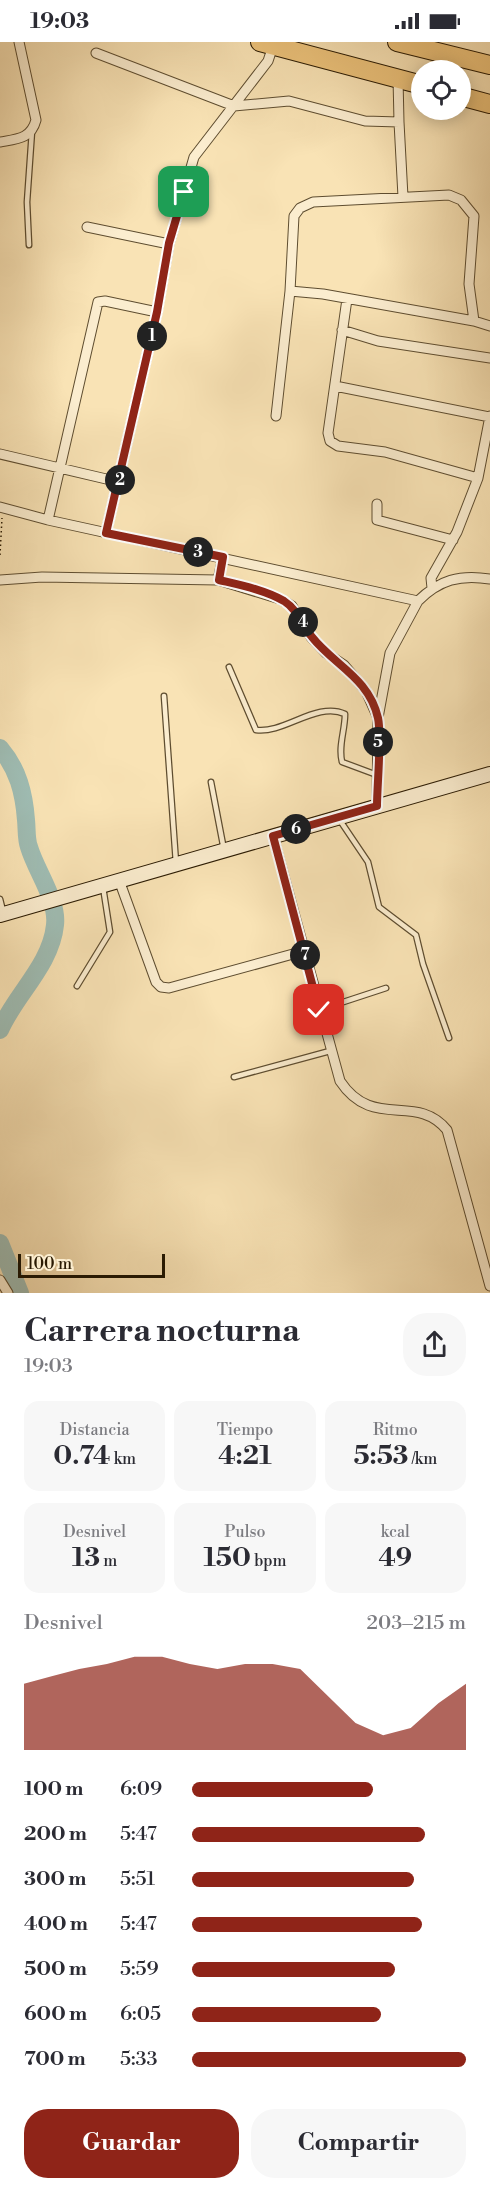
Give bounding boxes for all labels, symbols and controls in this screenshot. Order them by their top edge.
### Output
text: 19:03 [30,8,89,35]
map controls [411,60,471,120]
button: locate [411,60,471,120]
pin [158,166,209,217]
icon: arrive [167,175,200,208]
pin: 1 [137,321,167,351]
text: 1 [148,326,156,346]
pin: 2 [105,465,135,495]
text: 2 [115,470,125,490]
pin: 3 [183,537,213,567]
text: 3 [193,542,203,562]
pin: 4 [288,607,318,637]
text: 4 [298,612,308,632]
pin: 5 [363,727,393,757]
text: 5 [373,732,383,752]
pin: 6 [281,814,311,844]
text: 6 [291,819,301,839]
pin: 7 [290,940,320,970]
text: 7 [300,945,310,965]
pin [293,984,344,1035]
icon: check [302,993,335,1026]
scale bar [18,1251,165,1278]
text: 100 m [27,1254,72,1274]
text: Carrera nocturna [24,1311,300,1352]
button: share [403,1313,466,1376]
text: 19:03 [24,1354,73,1379]
text: Distancia [60,1420,130,1440]
text: Tiempo [217,1420,273,1440]
text: Ritmo [373,1420,418,1440]
text: 0.74 [53,1440,110,1472]
text: 4:21 [218,1440,272,1472]
text: 5:53 [353,1440,408,1472]
text: km [110,1449,136,1469]
text: /km [408,1449,437,1469]
text: Desnivel [63,1522,126,1542]
text: Pulso [225,1522,265,1542]
text: kcal [381,1522,410,1542]
text: 13 [72,1542,100,1574]
text: 150 [203,1542,251,1574]
text: 49 [378,1542,412,1574]
text: m [100,1551,117,1571]
text: bpm [251,1551,287,1571]
text: Desnivel [24,1611,103,1636]
text: 203–215 m [367,1611,466,1636]
text: 100 m [24,1777,83,1802]
text: 6:09 [120,1777,162,1802]
text: 200 m [24,1822,87,1847]
text: 5:47 [120,1822,157,1847]
text: 300 m [24,1867,87,1892]
text: 5:51 [120,1867,155,1892]
text: 400 m [24,1912,88,1937]
text: 5:47 [120,1912,157,1937]
text: 500 m [24,1957,87,1982]
text: 5:59 [120,1957,159,1982]
text: 600 m [24,2002,87,2027]
text: 6:05 [120,2002,161,2027]
text: 700 m [24,2047,86,2072]
text: 5:33 [120,2047,158,2072]
button: Guardar [24,2109,239,2178]
button: Compartir [251,2109,466,2178]

